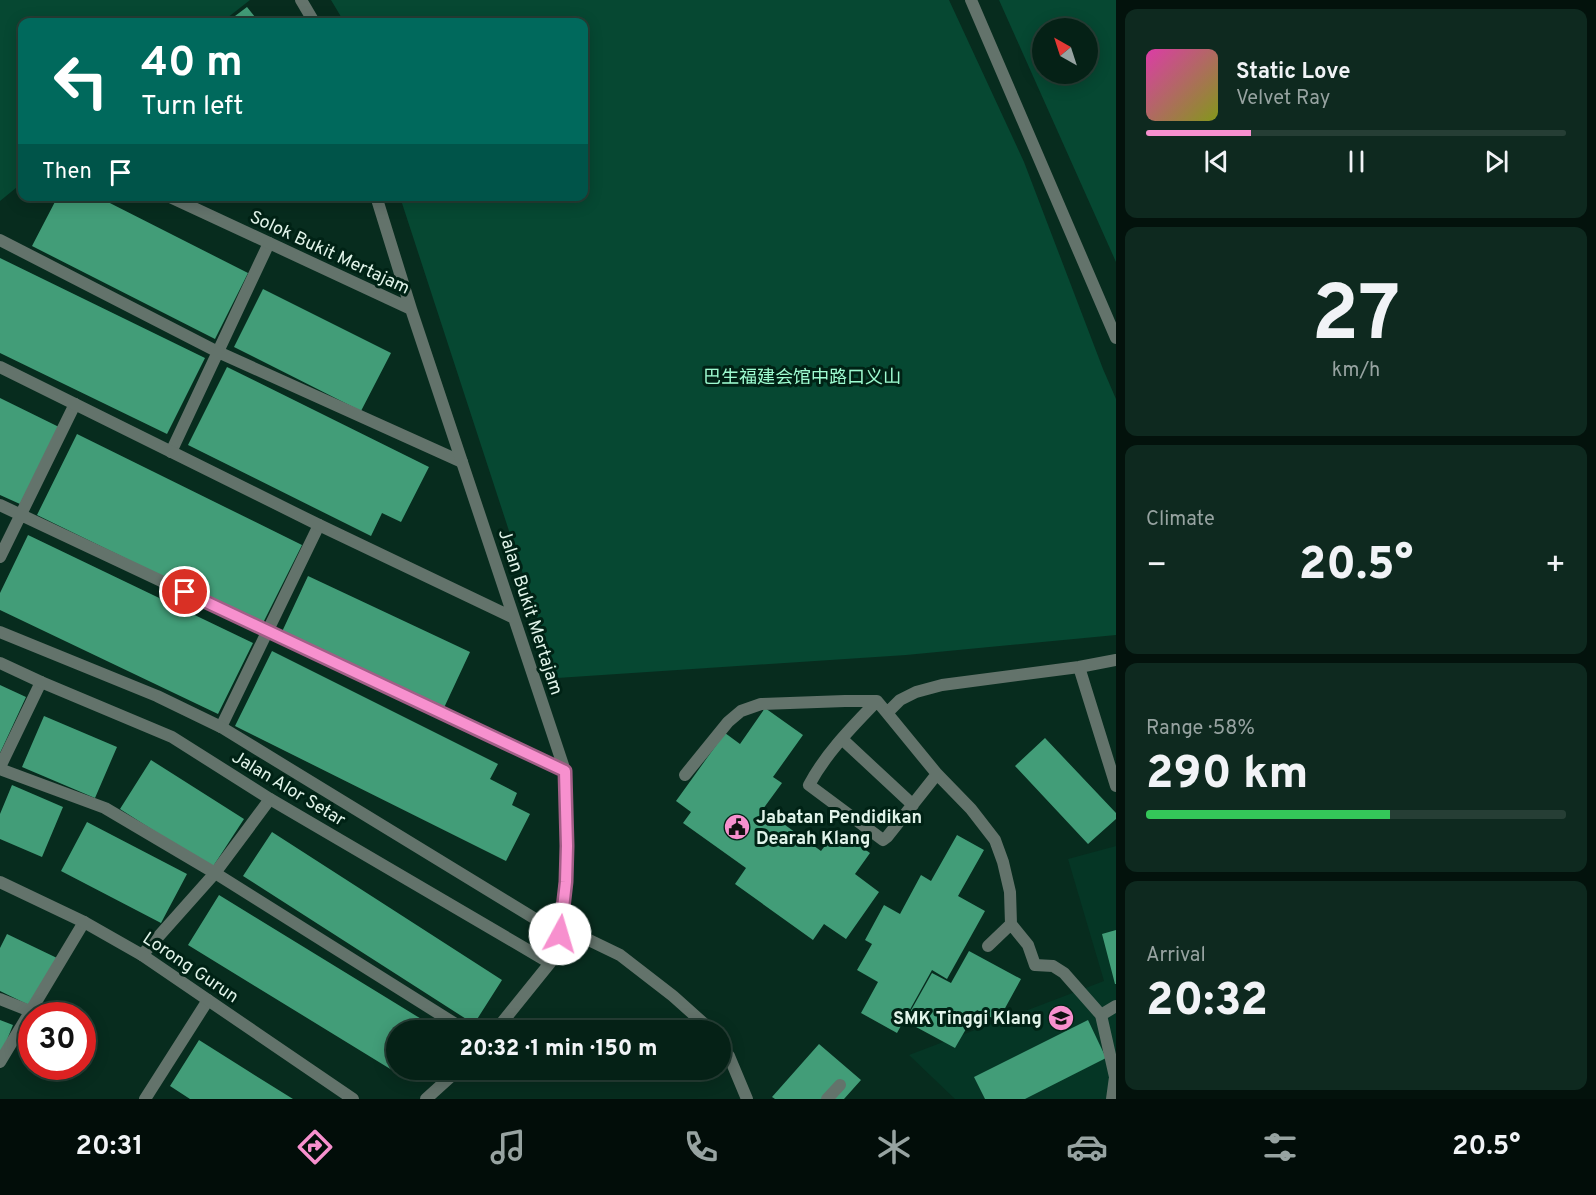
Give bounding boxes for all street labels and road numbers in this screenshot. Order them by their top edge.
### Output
street label: Solok Bukit Mertajam [246,206,413,301]
street label: Jalan Bukit Mertajam [492,527,567,698]
street label: Jalan Alor Setar [227,746,349,832]
street label: Lorong Gurun [138,928,243,1009]

